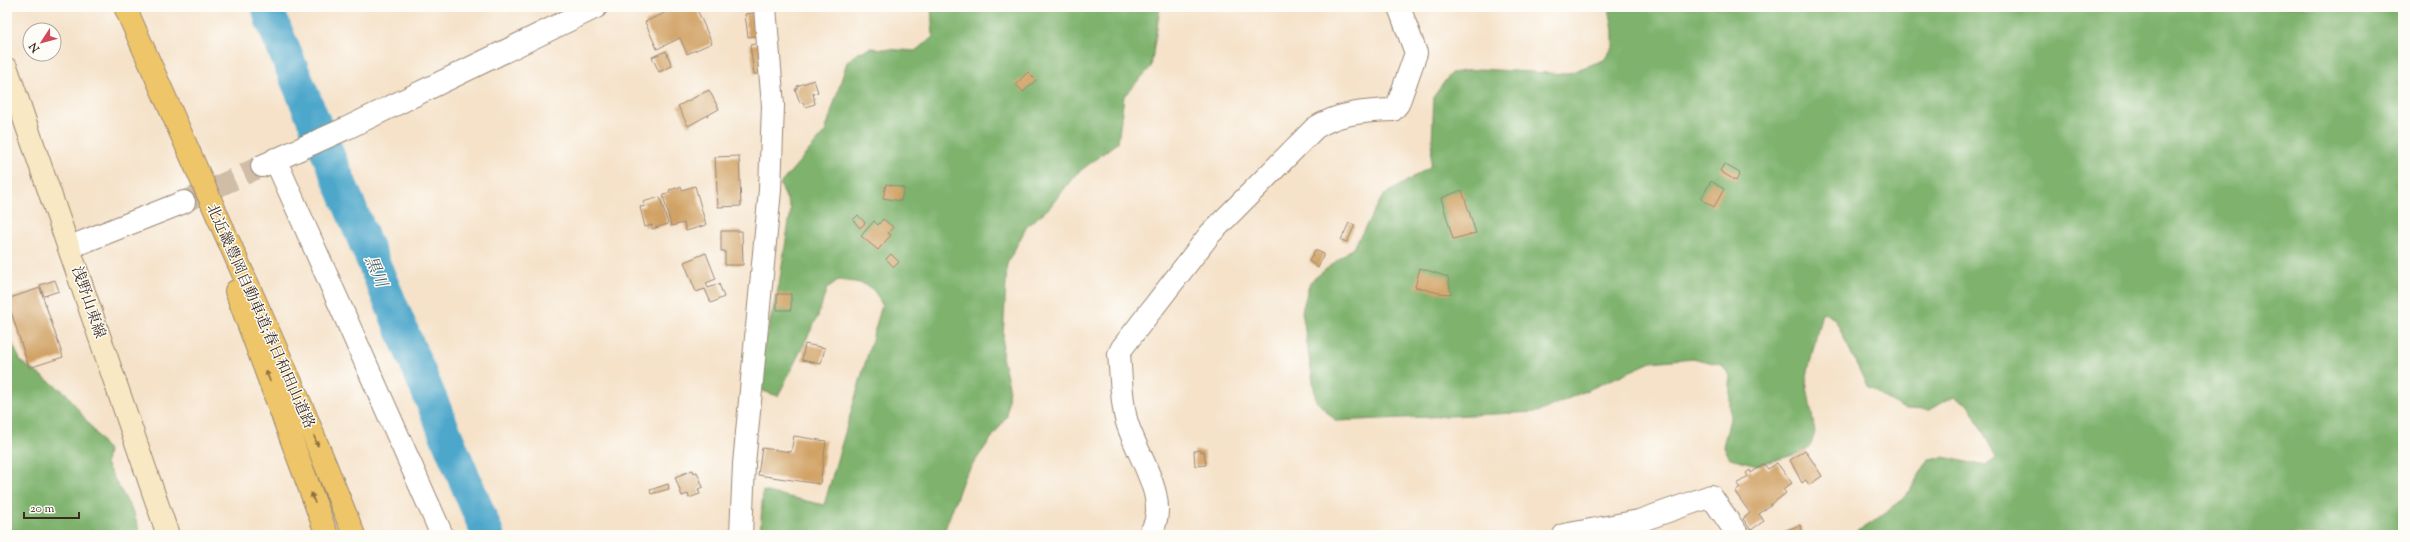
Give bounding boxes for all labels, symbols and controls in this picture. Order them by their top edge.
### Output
north arrow [22,22,62,62]
text: N [26,39,44,56]
street label: 北近畿豊岡自動車道;春日和田山道路 [200,201,319,432]
water label: 黒川 [358,253,392,293]
street label: 浅野山東線 [65,264,110,341]
one-way arrow [265,370,271,382]
one-way arrow [313,436,319,447]
one-way arrow [310,492,316,504]
scale bar [24,494,79,520]
text: 20 m [30,500,55,518]

